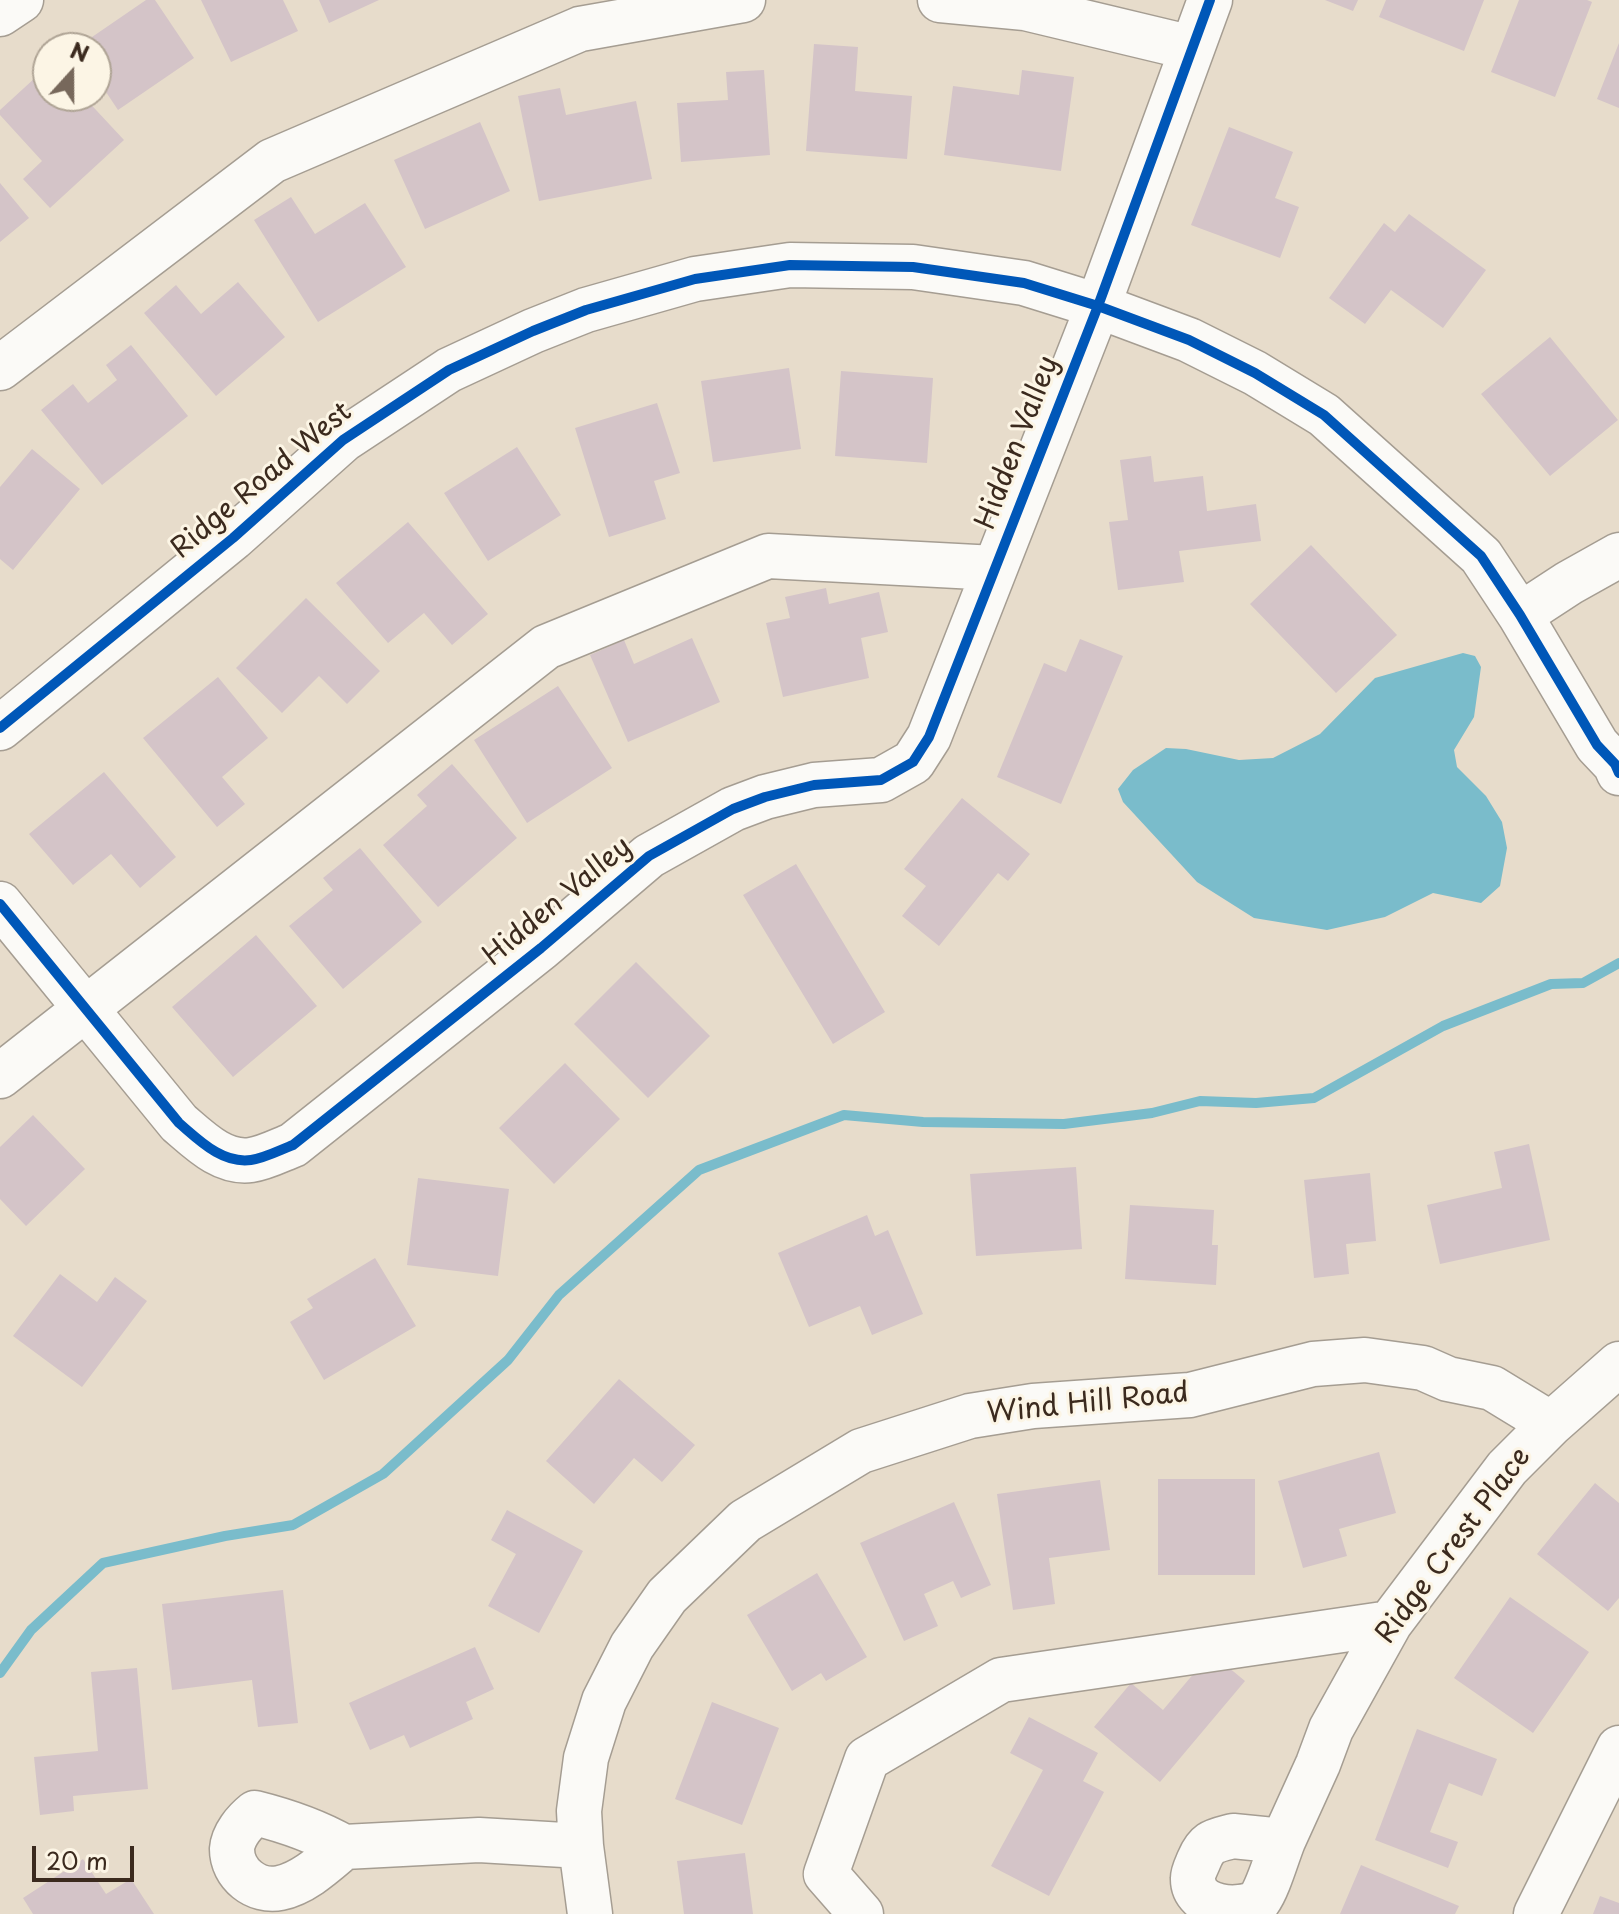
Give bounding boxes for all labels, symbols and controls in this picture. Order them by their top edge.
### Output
north arrow [32,32,112,112]
text: N [66,32,94,70]
street label: Hidden Valley [970,352,1066,534]
street label: Ridge Road West [165,396,359,566]
street label: Hidden Valley [477,830,639,974]
street label: Wind Hill Road [986,1377,1190,1431]
street label: Ridge Crest Place [1369,1442,1539,1650]
scale bar [36,1830,138,1880]
text: 20 m [46,1842,108,1878]

